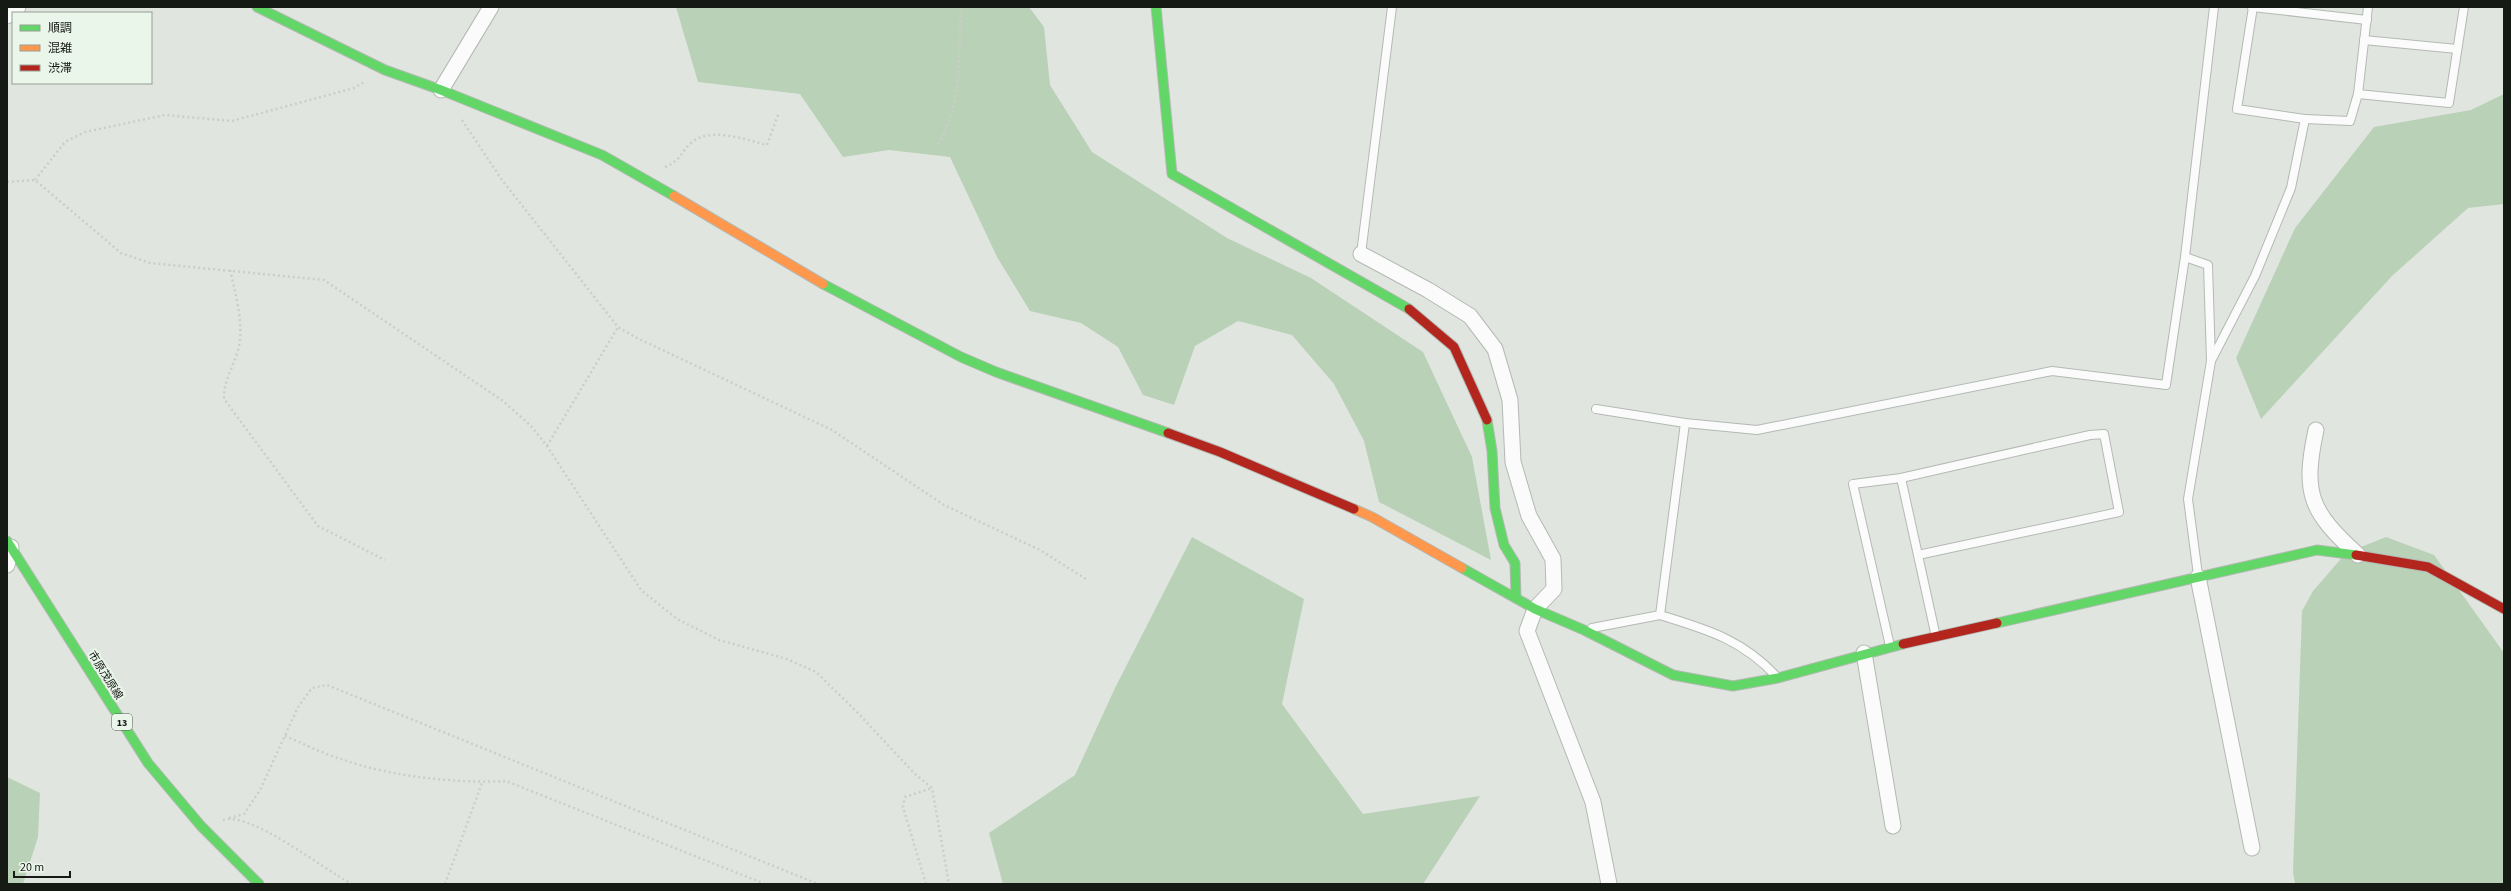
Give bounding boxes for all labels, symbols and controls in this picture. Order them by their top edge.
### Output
legend [12,12,152,84]
text: 順調 [48,20,72,37]
text: 混雑 [48,40,72,57]
text: 渋滞 [48,60,72,77]
street label: 市原茂原線 [85,648,127,703]
road number: 13 [112,714,132,730]
scale bar [14,853,70,879]
text: 20 m [20,859,44,876]

